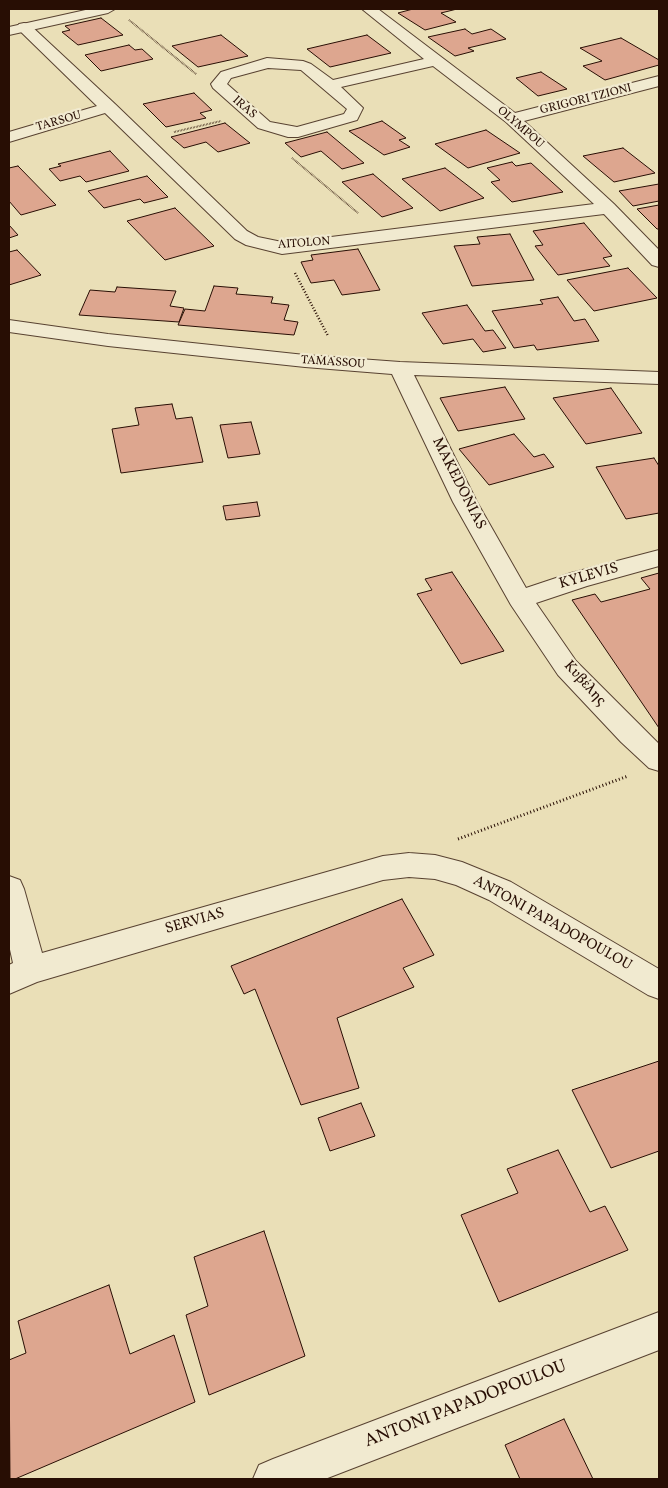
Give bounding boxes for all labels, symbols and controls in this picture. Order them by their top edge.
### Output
street label: GRIGORI TZIONI [539,82,633,118]
street label: IRAS [229,94,259,122]
street label: OLYMPOU [494,104,546,152]
street label: TARSOU [35,109,83,135]
street label: AITOLON [277,235,331,253]
street label: TAMASSOU [300,354,366,372]
street label: MAKEDONIAS [427,435,489,533]
street label: KYLEVIS [557,560,621,594]
street label: Κυβέλης [559,658,609,710]
street label: ANTONI PAPADOPOULOU [469,873,635,975]
street label: SERVIAS [163,905,227,939]
street label: ANTONI PAPADOPOULOU [362,1356,570,1454]

